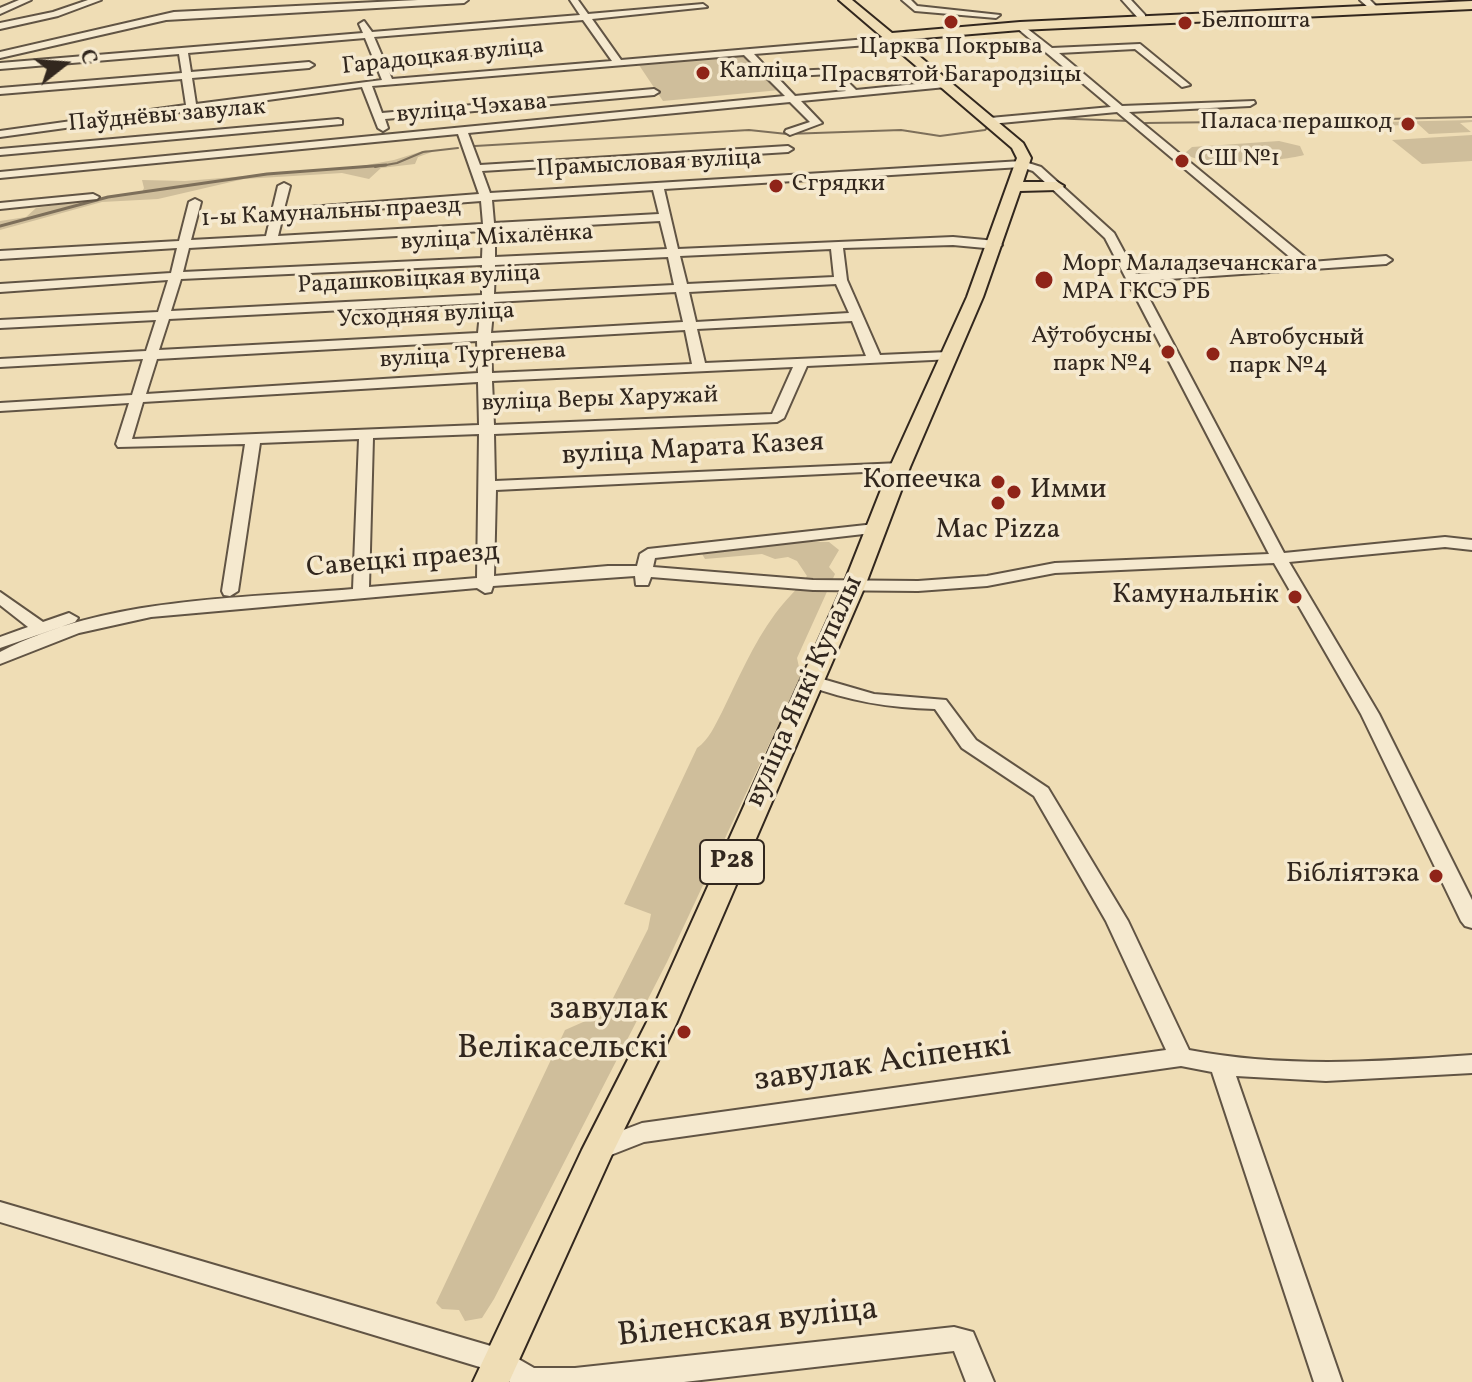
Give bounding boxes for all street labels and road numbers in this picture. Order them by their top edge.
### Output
street label: Гарадоцкая вуліца [341,33,545,83]
street label: вуліца Чэхава [395,89,549,131]
street label: Паўднёвы завулак [67,94,267,140]
street label: Прамысловая вуліца [536,145,762,185]
street label: 1-ы Камунальны праезд [200,193,462,235]
street label: вуліца Міхалёнка [400,220,594,258]
street label: Радашковіцкая вуліца [297,260,541,302]
street label: Усходняя вуліца [337,298,515,336]
street label: вуліца Тургенева [379,338,567,376]
street label: вуліца Веры Харужай [481,382,719,420]
street label: вуліца Марата Казея [561,427,825,475]
street label: Савецкі праезд [305,537,501,587]
street label: вуліца Янкі Купалы [740,571,872,813]
road number: Р28 [700,840,764,884]
street label: завулак Асіпенкі [752,1027,1014,1103]
street label: Віленская вуліца [616,1291,880,1359]

